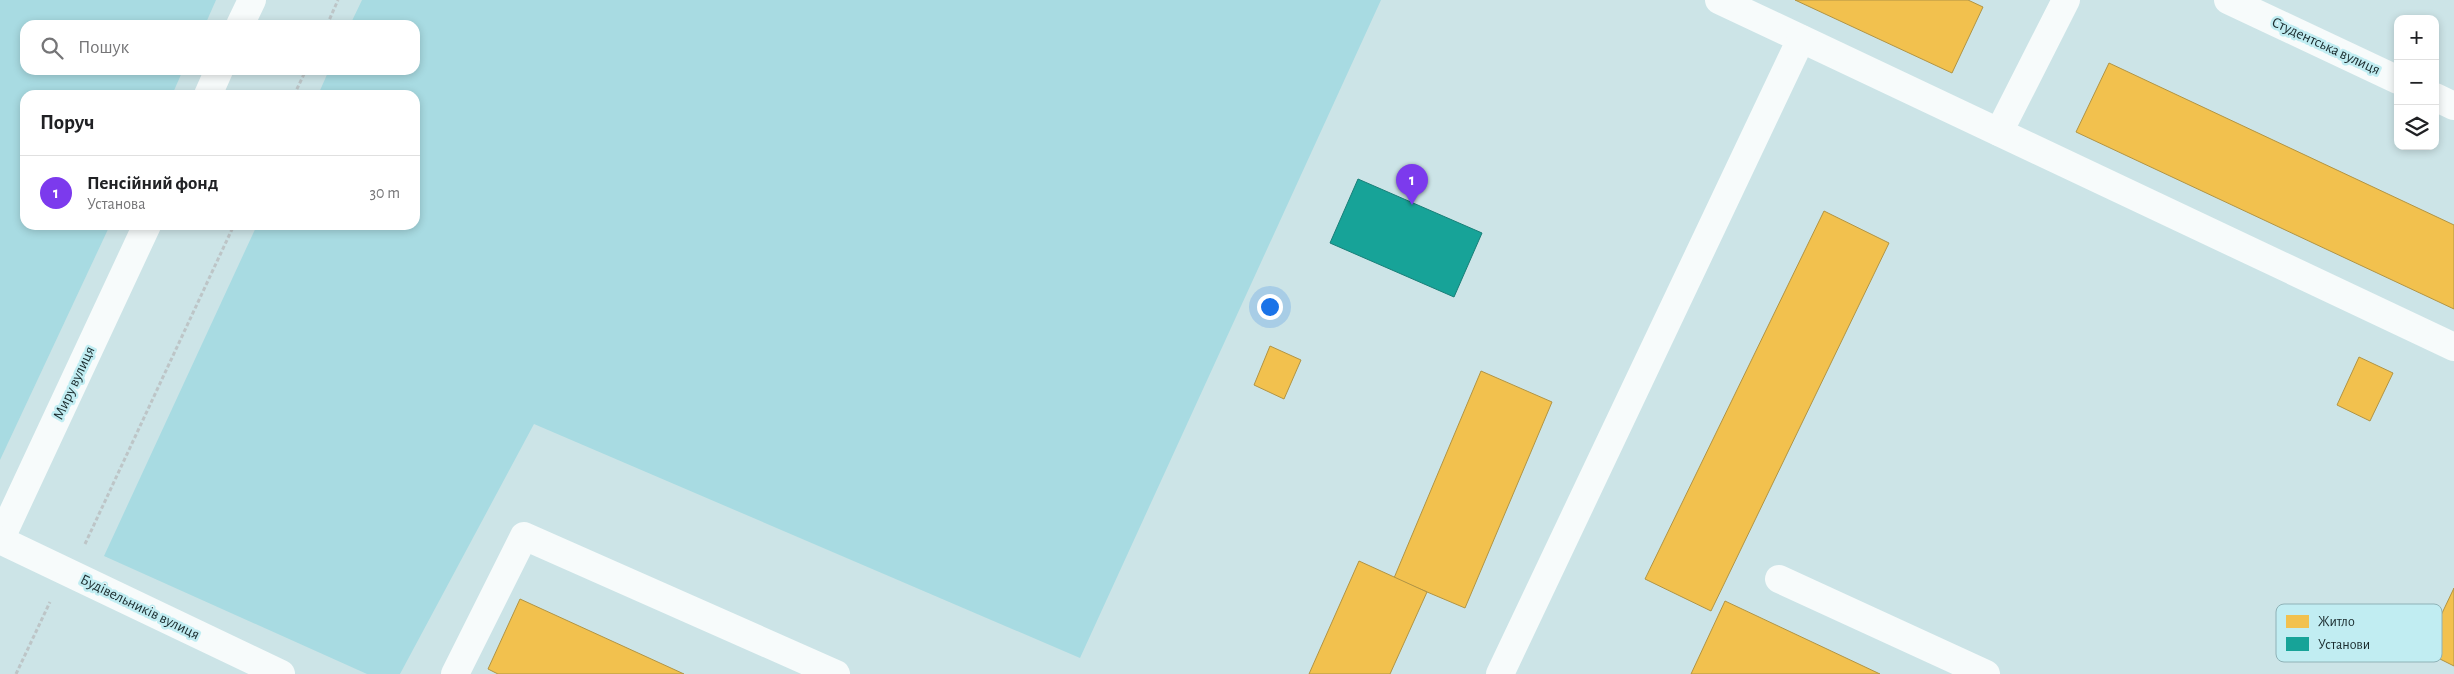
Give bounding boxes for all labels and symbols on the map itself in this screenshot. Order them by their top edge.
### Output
street label: Студентська вулиця [2269,14,2383,78]
pin: 1 [1396,164,1428,205]
your location [1257,294,1283,320]
street label: Миру вулиця [50,344,98,422]
street label: Будівельників вулиця [78,572,202,642]
legend [2276,604,2442,662]
text: Житло [2318,615,2355,629]
text: Установи [2318,638,2370,652]

